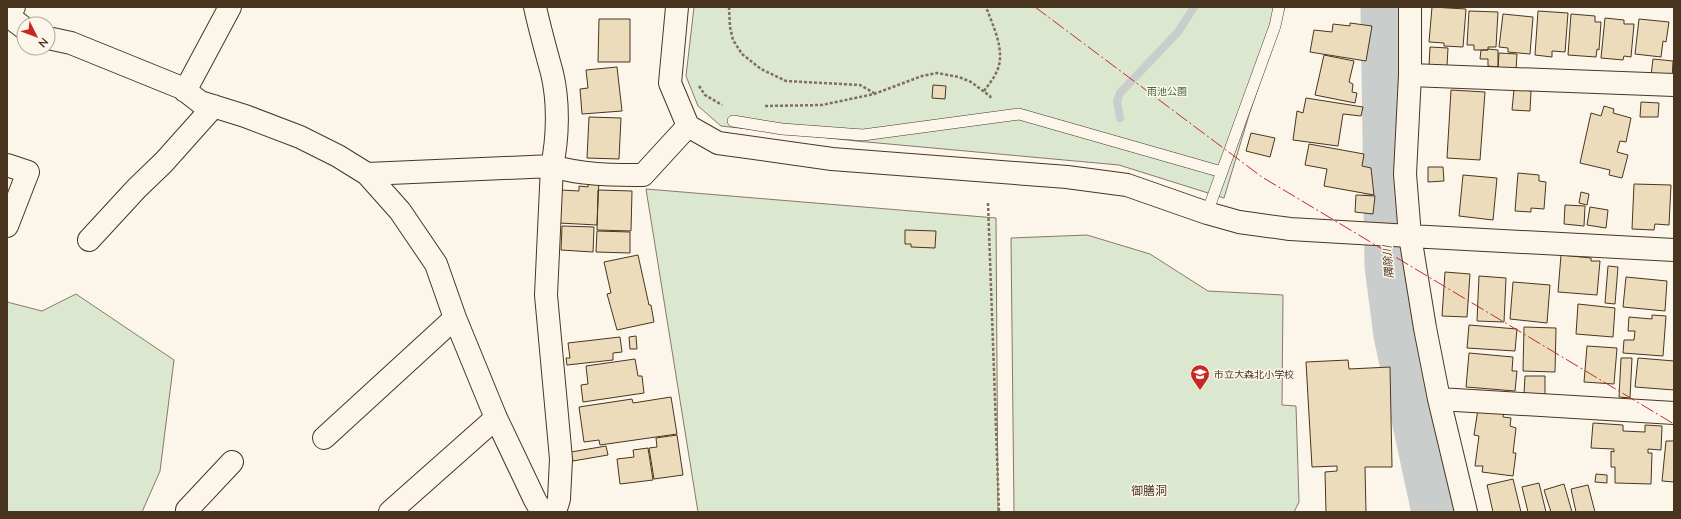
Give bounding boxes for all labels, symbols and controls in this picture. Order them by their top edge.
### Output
north arrow [16,16,56,56]
text: N [35,35,51,50]
park label: 雨池公園 [1147,85,1187,98]
water label: 隅除川 [1380,244,1396,279]
school or university icon: 市立大森北小学校 [1189,363,1211,391]
place label: 市立大森北小学校 [1214,368,1294,381]
district label: 御膳洞 [1131,483,1167,498]

